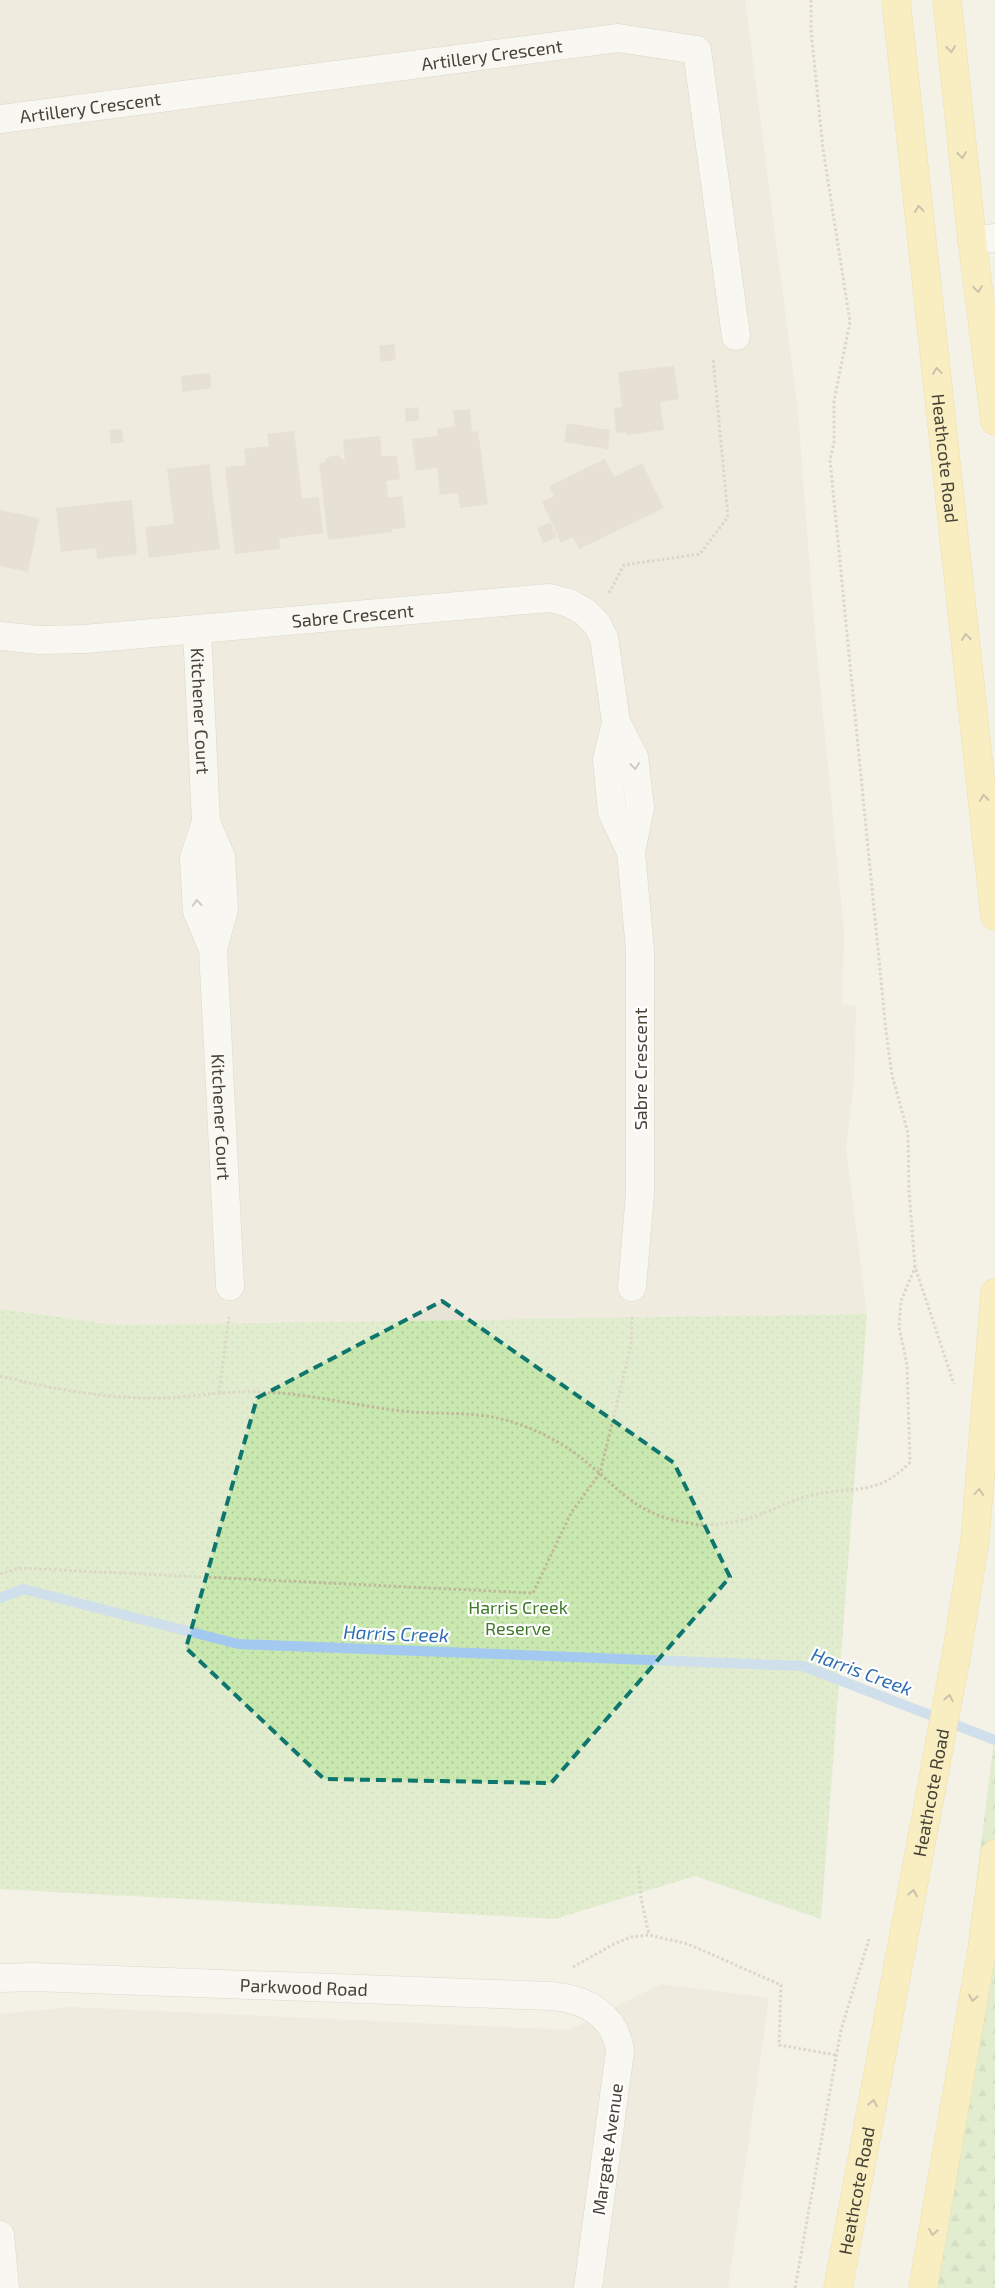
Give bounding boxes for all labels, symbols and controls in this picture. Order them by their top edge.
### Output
street label: Artillery Crescent [420,34,564,75]
one-way arrow [945,45,956,53]
street label: Artillery Crescent [18,87,162,127]
one-way arrow [957,151,968,159]
one-way arrow [914,205,925,213]
one-way arrow [972,285,983,293]
one-way arrow [932,366,943,374]
street label: Heathcote Road [928,393,963,524]
street label: Sabre Crescent [291,599,415,632]
one-way arrow [961,632,972,640]
street label: Kitchener Court [187,647,215,775]
one-way arrow [629,762,640,770]
one-way arrow [978,794,989,802]
one-way arrow [192,899,203,907]
street label: Sabre Crescent [629,1008,651,1130]
street label: Kitchener Court [207,1053,236,1181]
one-way arrow [974,1488,985,1496]
park label: Harris Creek Reserve [468,1596,568,1639]
water label: Harris Creek [343,1620,449,1646]
water label: Harris Creek [808,1642,916,1700]
one-way arrow [943,1694,953,1703]
street label: Heathcote Road [908,1727,953,1858]
one-way arrow [907,1888,917,1897]
street label: Parkwood Road [239,1974,368,2000]
one-way arrow [969,1994,979,2002]
street label: Margate Avenue [587,2082,627,2216]
one-way arrow [868,2098,878,2107]
street label: Heathcote Road [833,2125,879,2257]
one-way arrow [928,2227,938,2236]

